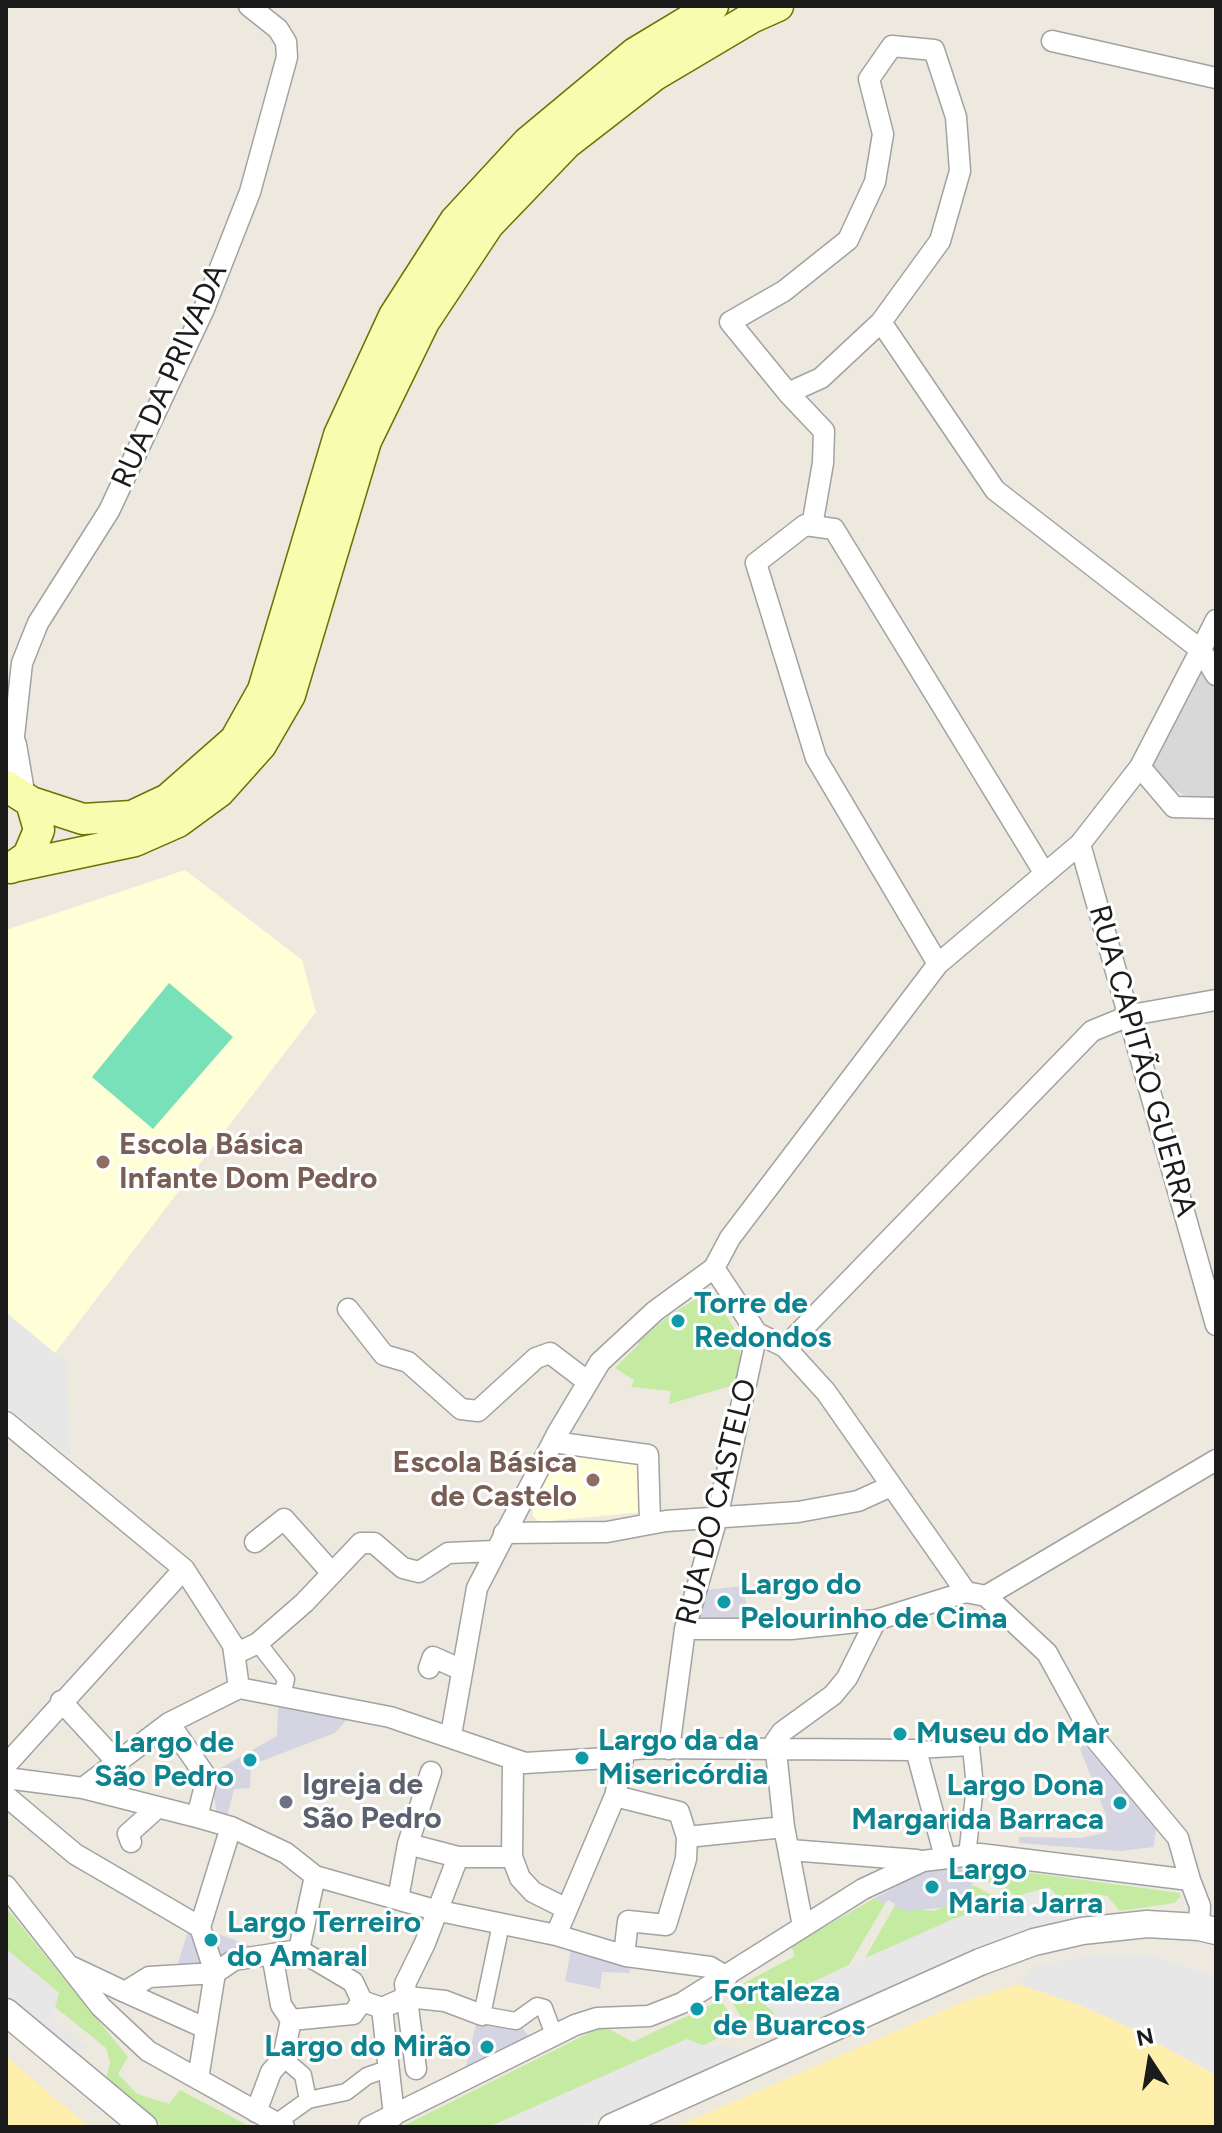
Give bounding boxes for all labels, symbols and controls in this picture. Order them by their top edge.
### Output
street label: RUA DA PRIVADA [105,259,235,493]
street label: RUA CAPITÃO GUERRA [1080,901,1204,1221]
place label: Escola Básica Infante Dom Pedro [119,1127,378,1198]
marker: Escola Básica Infante Dom Pedro [94,1153,112,1171]
place label: Torre de Redondos [694,1286,832,1356]
marker: Torre de Redondos [669,1312,687,1330]
street label: RUA DO CASTELO [669,1375,765,1629]
place label: Escola Básica de Castelo [393,1445,577,1516]
marker: Escola Básica de Castelo [584,1471,602,1489]
place label: Largo do Pelourinho de Cima [740,1567,1008,1638]
marker: Largo do Pelourinho de Cima [715,1593,733,1611]
place label: Museu do Mar [916,1716,1109,1752]
place label: Largo da da Misericórdia [598,1723,768,1794]
place label: Largo de São Pedro [94,1725,234,1796]
marker: Museu do Mar [891,1725,909,1743]
marker: Largo da da Misericórdia [573,1749,591,1767]
marker: Largo de São Pedro [241,1751,259,1769]
place label: Igreja de São Pedro [302,1767,442,1838]
place label: Largo Dona Margarida Barraca [851,1768,1104,1838]
marker: Igreja de São Pedro [277,1793,295,1811]
marker: Largo Dona Margarida Barraca [1111,1794,1129,1812]
place label: Largo Maria Jarra [948,1852,1103,1922]
marker: Largo Maria Jarra [923,1878,941,1896]
place label: Largo Terreiro do Amaral [227,1905,421,1976]
marker: Largo Terreiro do Amaral [202,1931,220,1949]
place label: Fortaleza de Buarcos [713,1974,865,2044]
marker: Fortaleza de Buarcos [688,2000,706,2018]
north arrow [1110,2021,1190,2101]
text: N [1134,2022,1156,2052]
place label: Largo do Mirão [264,2029,471,2065]
marker: Largo do Mirão [478,2038,496,2056]

